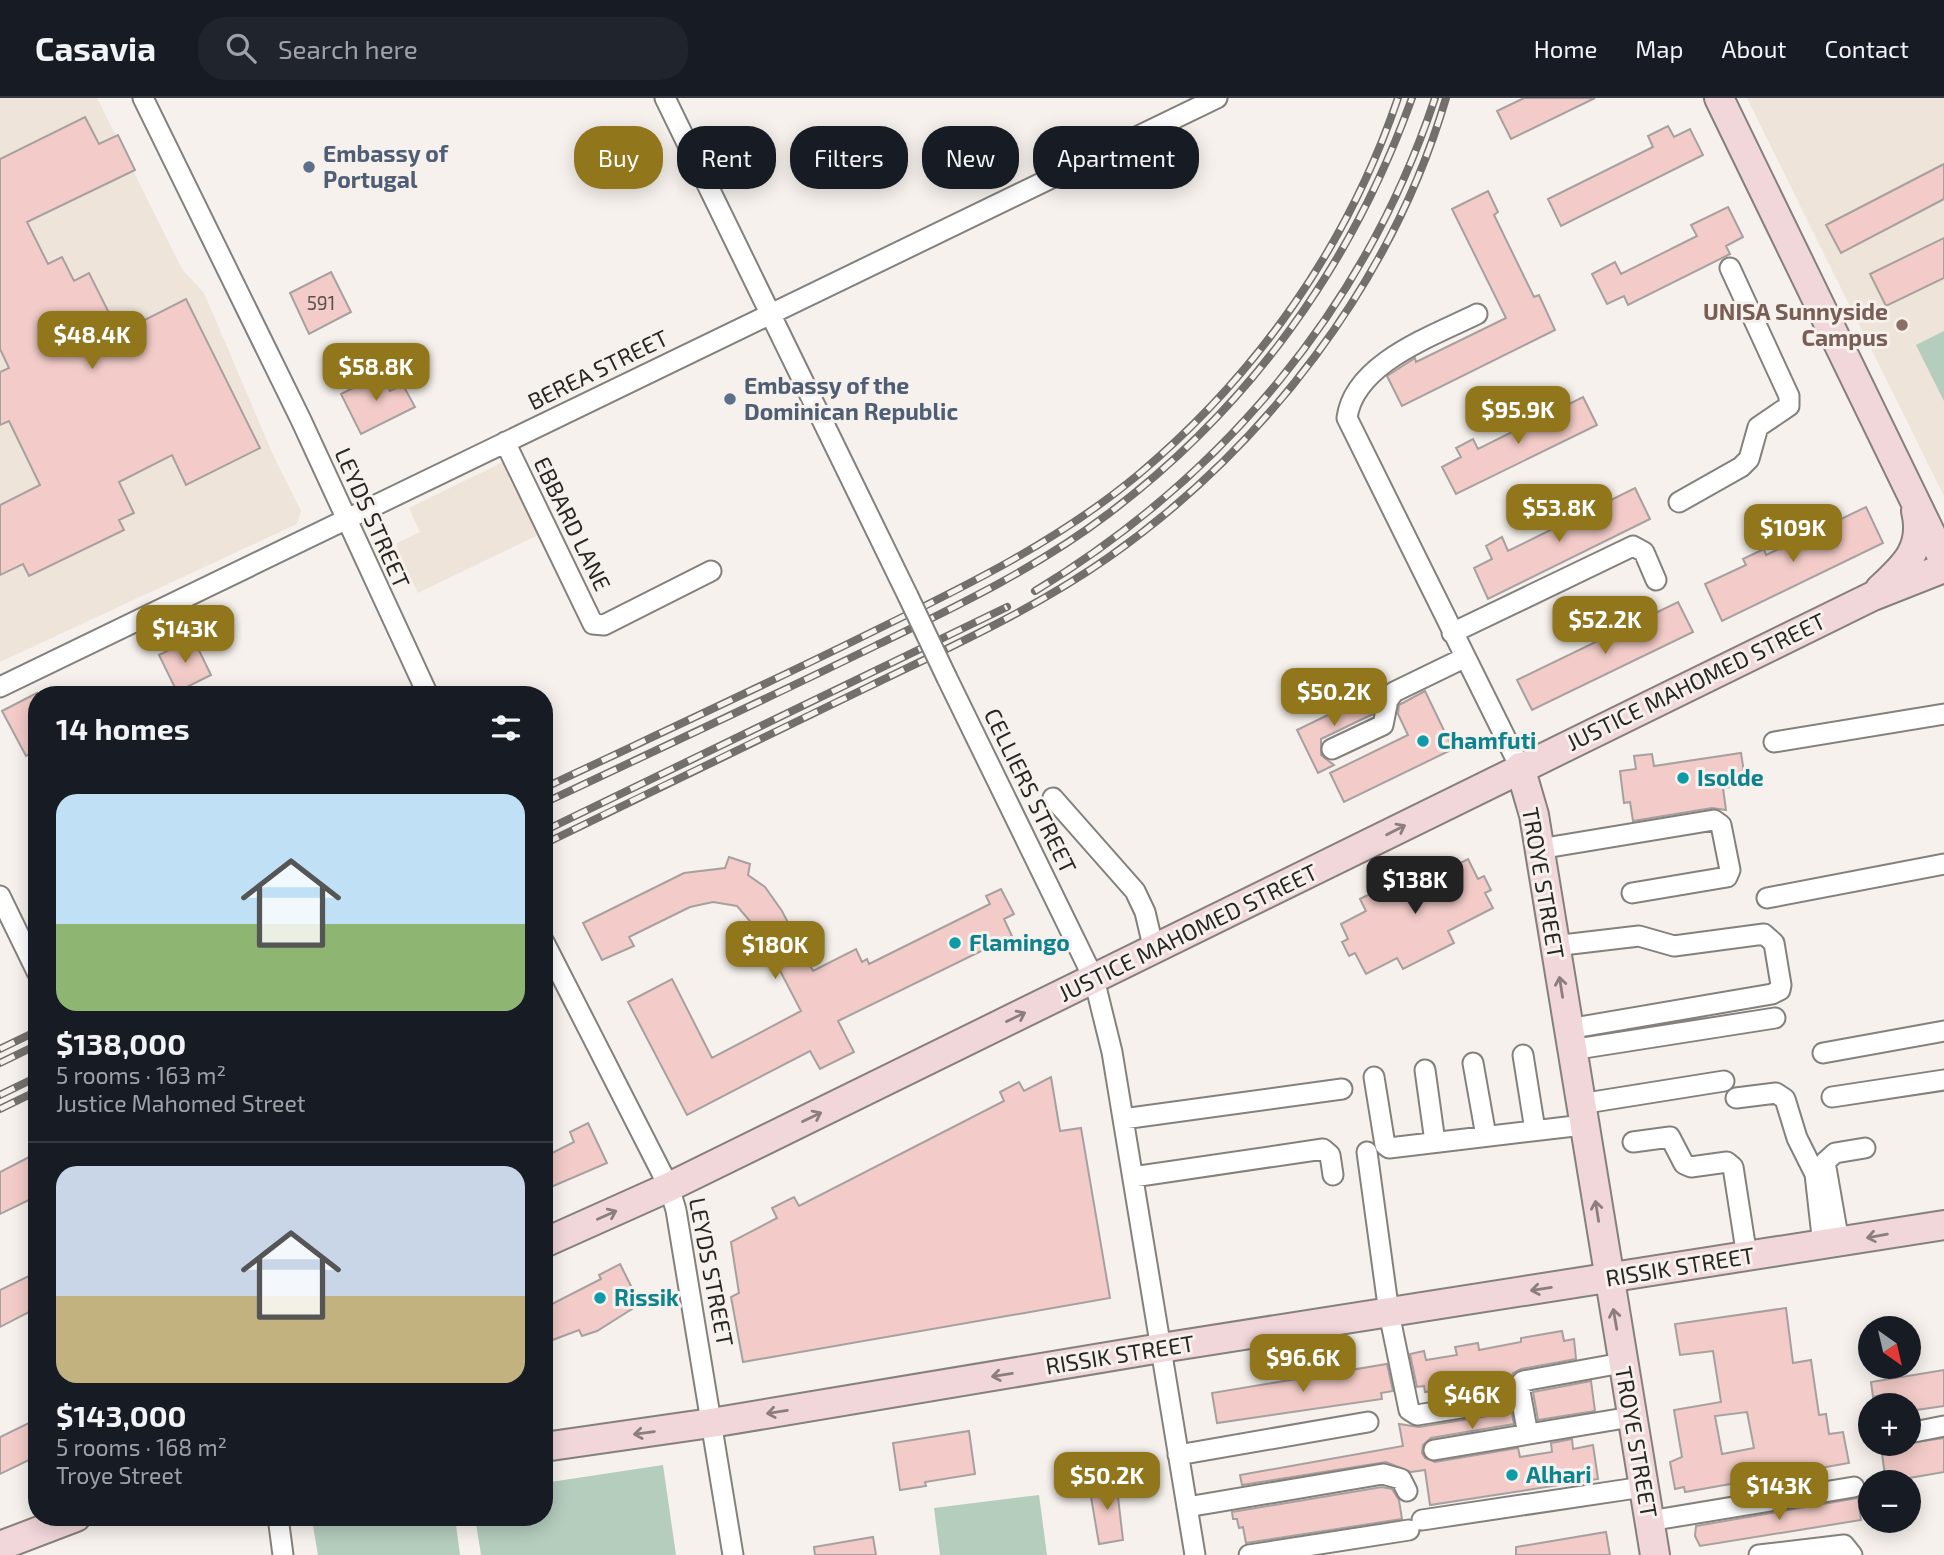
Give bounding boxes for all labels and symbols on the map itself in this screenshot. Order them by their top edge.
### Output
place label: Embassy of Portugal [323,139,449,193]
marker: Embassy of Portugal [301,159,317,175]
house number: 591 [307,291,335,314]
place label: UNISA Sunnyside Campus [1703,297,1888,351]
pin: $48.4K [35,312,149,371]
marker: UNISA Sunnyside Campus [1894,317,1910,333]
street label: BEREA STREET [523,323,672,415]
pin: $58.8K [319,344,433,403]
place label: Embassy of the Dominican Republic [744,371,958,425]
pin: $95.9K [1461,386,1575,446]
marker: Embassy of the Dominican Republic [722,391,738,407]
street label: LEYDS STREET [329,443,416,592]
street label: EBBARD LANE [528,452,617,595]
pin: $53.8K [1502,484,1616,544]
pin: $109K [1744,504,1842,564]
pin: $52.2K [1548,596,1662,656]
pin: $143K [136,606,234,665]
street label: JUSTICE MAHOMED STREET [1561,606,1830,756]
pin: $50.2K [1277,668,1391,728]
street label: CELLIERS STREET [979,703,1083,878]
place label: Chamfuti [1437,726,1536,754]
marker: Chamfuti [1415,733,1431,749]
place label: Isolde [1697,763,1764,791]
marker: Isolde [1675,770,1691,786]
street label: TROYE STREET [1517,805,1571,961]
one-way arrow [1385,822,1406,836]
pin: $138K [1366,856,1464,916]
street label: JUSTICE MAHOMED STREET [1053,857,1322,1007]
pin: $180K [726,922,824,981]
place label: Flamingo [969,928,1070,956]
marker: Flamingo [947,935,963,951]
one-way arrow [1554,976,1567,999]
one-way arrow [1005,1010,1026,1024]
one-way arrow [801,1110,822,1124]
street label: LEYDS STREET [684,1195,740,1348]
one-way arrow [1590,1200,1603,1223]
one-way arrow [595,1208,617,1221]
one-way arrow [1866,1230,1889,1243]
street label: RISSIK STREET [1603,1240,1756,1292]
place label: Rissik [614,1283,679,1311]
one-way arrow [1530,1283,1553,1296]
marker: Rissik [592,1290,608,1306]
one-way arrow [1608,1308,1621,1331]
north arrow [1858,1316,1922,1379]
street label: RISSIK STREET [1043,1328,1196,1380]
pin: $96.6K [1246,1334,1360,1394]
street label: TROYE STREET [1610,1364,1664,1520]
one-way arrow [991,1369,1013,1382]
pin: $46K [1431,1372,1513,1431]
one-way arrow [766,1406,789,1419]
one-way arrow [633,1426,656,1439]
pin: $50.2K [1050,1452,1164,1512]
place label: Alhari [1526,1460,1592,1488]
pin: $143K [1730,1462,1828,1522]
marker: Alhari [1504,1467,1520,1483]

